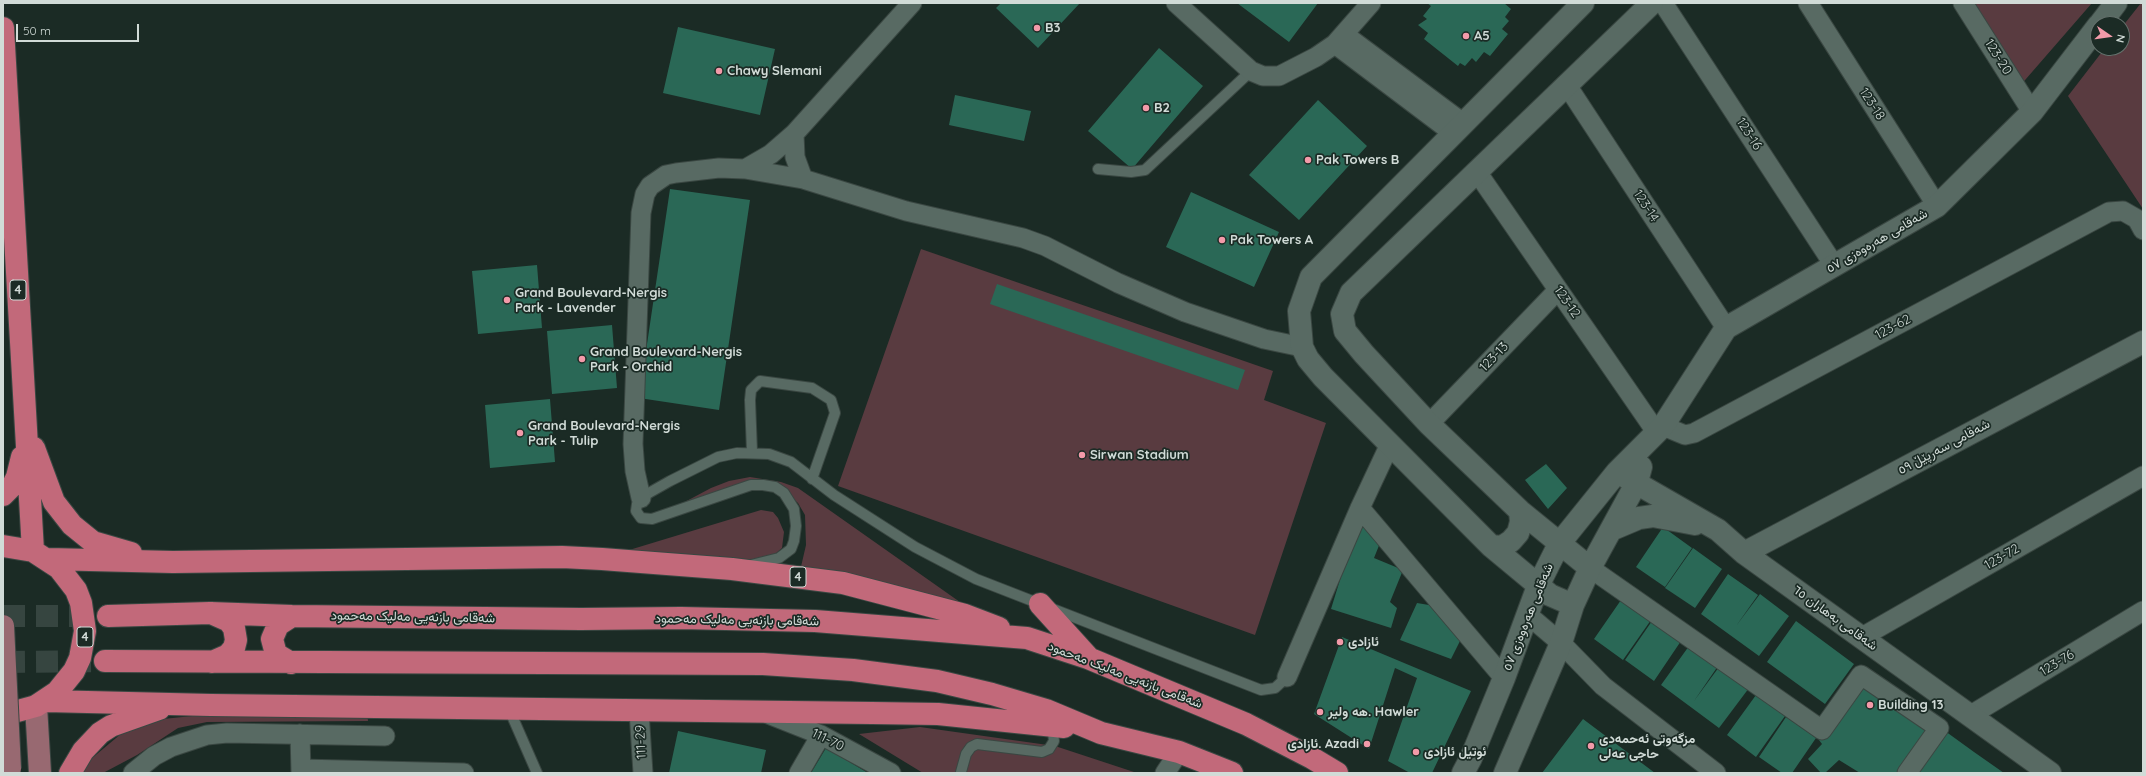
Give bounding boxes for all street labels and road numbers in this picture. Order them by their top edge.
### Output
street label: 123-20 [1981,36,2015,78]
street label: 123-18 [1856,85,1888,123]
street label: 123-16 [1733,115,1765,153]
street label: 123-14 [1630,187,1662,225]
street label: شەقامی هەرەوەزی ٥٧ [1824,206,1930,276]
road number: 4 [10,280,26,300]
street label: 123-12 [1550,283,1584,321]
street label: 123-62 [1873,311,1913,343]
street label: 123-13 [1476,339,1512,375]
street label: شەقامی سەرپێڵ ٥٩ [1895,416,1993,478]
street label: 123-72 [1982,541,2022,573]
street label: شەقامی هەرەوەزی ٥٧ [1499,561,1557,673]
road number: 4 [790,567,806,587]
street label: شەقامی بەهاران ٦٥ [1790,582,1880,654]
street label: شەقامی بازنەیی مەلیک مەحمود [331,608,495,626]
street label: شەقامی بازنەیی مەلیک مەحمود [655,611,819,629]
road number: 4 [77,627,93,647]
street label: شەقامی بازنەیی مەلیک مەحمود [1045,638,1205,712]
street label: 123-76 [2037,647,2077,679]
street label: 111-29 [632,725,650,759]
street label: 111-70 [809,726,847,754]

